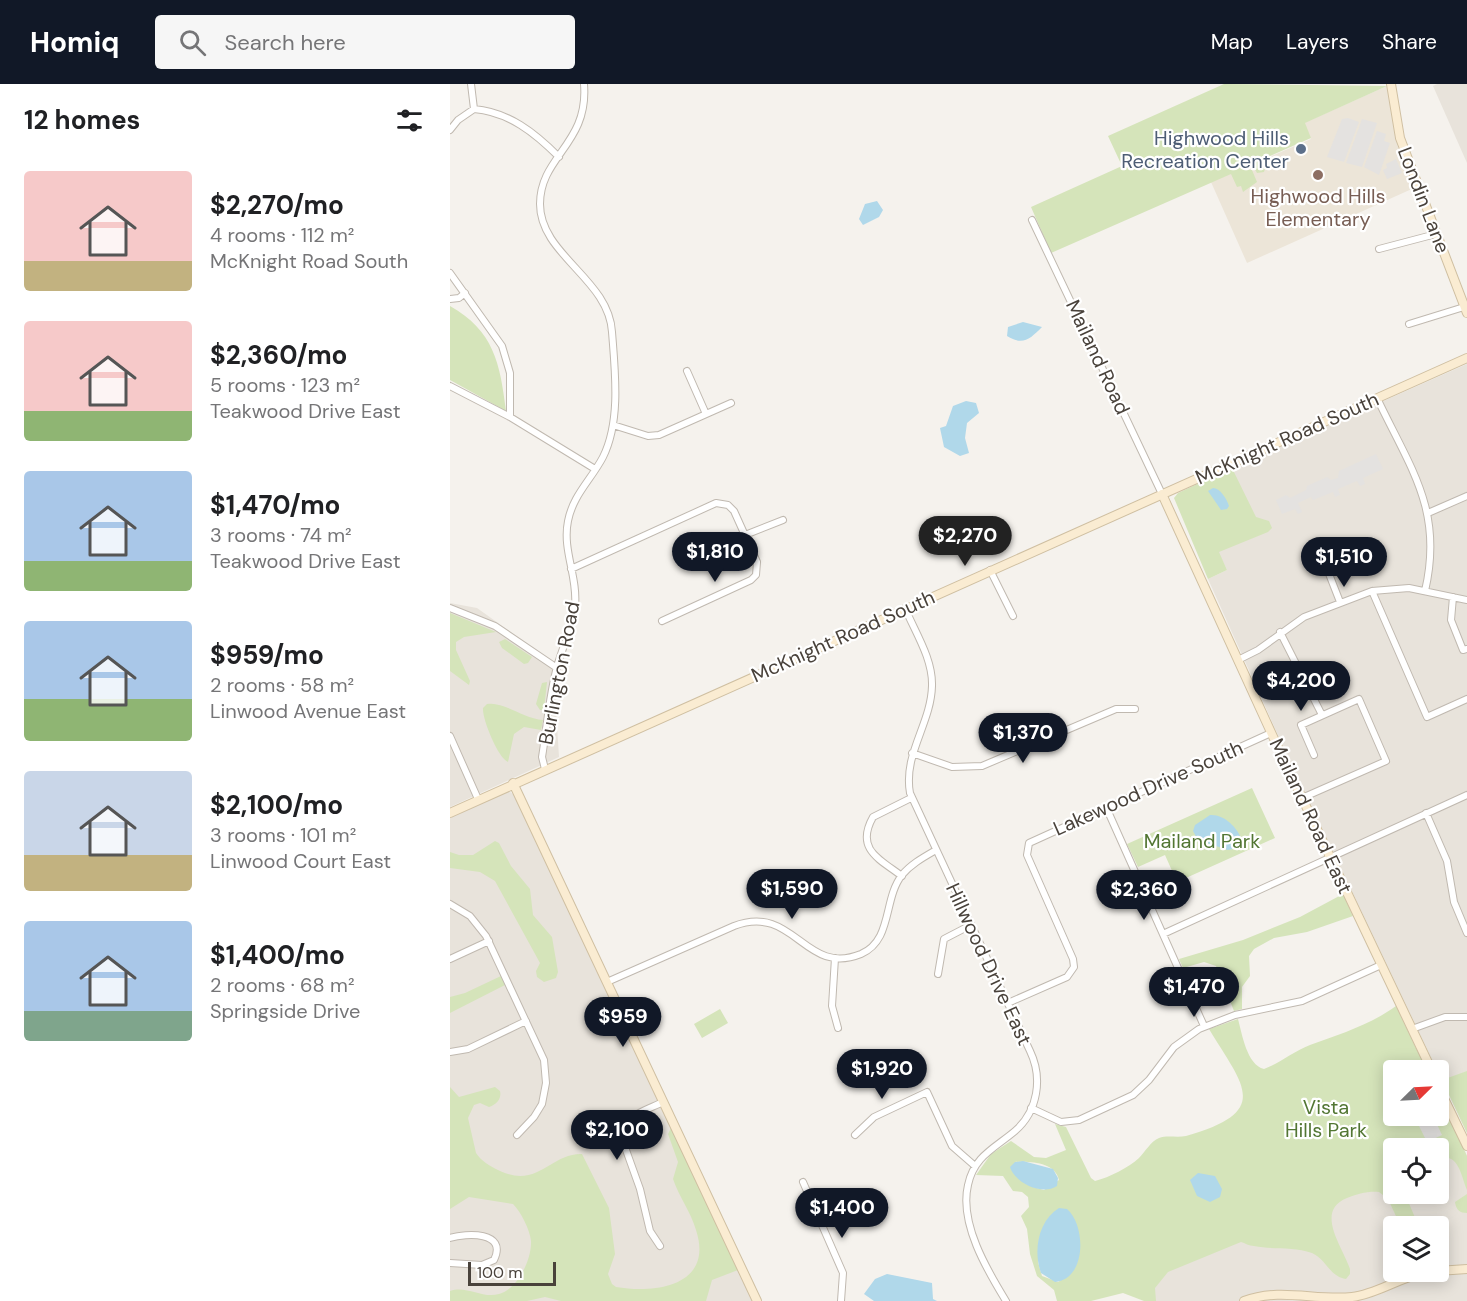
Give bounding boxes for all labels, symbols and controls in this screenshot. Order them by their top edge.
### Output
search box [155,15,575,69]
text: Homiq [30,24,119,61]
icon: search [176,26,209,59]
text: Search here [224,28,346,57]
text: Map [1211,28,1253,56]
text: Layers [1286,28,1349,56]
text: Share [1382,28,1437,56]
text: 12 homes [24,103,140,137]
icon: filters [393,104,426,137]
place label: Highwood Hills Recreation Center [1121,125,1289,174]
marker: Highwood Hills Recreation Center [1294,142,1308,156]
street label: Londin Lane [1392,143,1456,257]
marker: Highwood Hills Elementary [1311,168,1325,182]
place label: Highwood Hills Elementary [1251,183,1385,232]
text: $2,270/mo [210,188,344,222]
icon: home [72,195,144,267]
text: 4 rooms · 112 m² [210,222,354,248]
text: McKnight Road South [210,248,408,274]
street label: Mailand Road [1060,295,1136,419]
text: $2,360/mo [210,338,347,372]
icon: home [72,345,144,417]
text: 5 rooms · 123 m² [210,372,360,398]
street label: McKnight Road South [1191,386,1383,490]
text: Teakwood Drive East [210,398,401,424]
text: $1,470/mo [210,488,340,522]
icon: home [72,495,144,567]
pin: $2,270 [916,516,1014,567]
text: 3 rooms · 74 m² [210,522,352,548]
text: $2,270 [933,522,997,548]
pin: $1,810 [666,532,764,583]
pin: $1,510 [1295,537,1393,588]
text: $1,810 [686,538,744,564]
text: $1,510 [1315,543,1373,569]
text: Teakwood Drive East [210,548,401,574]
street label: McKnight Road South [747,584,939,688]
street label: Burlington Road [532,599,586,747]
text: $959/mo [210,638,324,672]
icon: home [72,645,144,717]
pin: $4,200 [1252,661,1350,712]
text: $4,200 [1266,667,1336,693]
text: 2 rooms · 58 m² [210,672,354,698]
text: Linwood Avenue East [210,698,406,724]
pin: $1,370 [974,713,1072,764]
text: $1,370 [993,719,1053,745]
street label: Lakewood Drive South [1049,734,1247,842]
street label: Mailand Road East [1264,734,1358,898]
text: $2,100/mo [210,788,343,822]
icon: home [72,795,144,867]
text: 3 rooms · 101 m² [210,822,356,848]
park label: Mailand Park [1144,828,1260,854]
text: Linwood Court East [210,848,391,874]
pin: $1,590 [743,869,841,920]
pin: $2,360 [1095,870,1193,921]
text: $1,590 [760,875,824,901]
text: $2,360 [1110,876,1178,902]
street label: Hillwood Drive East [940,879,1038,1049]
text: $1,400/mo [210,938,345,972]
icon: home [72,945,144,1017]
pin: $1,470 [1145,967,1243,1018]
text: 2 rooms · 68 m² [210,972,355,998]
text: $1,470 [1163,973,1225,999]
pin: $959 [587,997,659,1048]
text: Springside Drive [210,998,360,1024]
text: $959 [598,1003,648,1029]
pin: $1,920 [833,1049,931,1100]
text: $1,920 [851,1055,913,1081]
north arrow [1383,1060,1449,1126]
map controls [1383,1060,1449,1282]
park label: Vista Hills Park [1285,1094,1367,1143]
pin: $2,100 [568,1110,666,1161]
text: $2,100 [585,1116,649,1142]
button: locate [1383,1138,1449,1204]
pin: $1,400 [793,1188,891,1239]
text: $1,400 [809,1194,875,1220]
button: layers [1383,1216,1449,1282]
scale bar [468,1259,556,1286]
text: 100 m [477,1262,522,1283]

